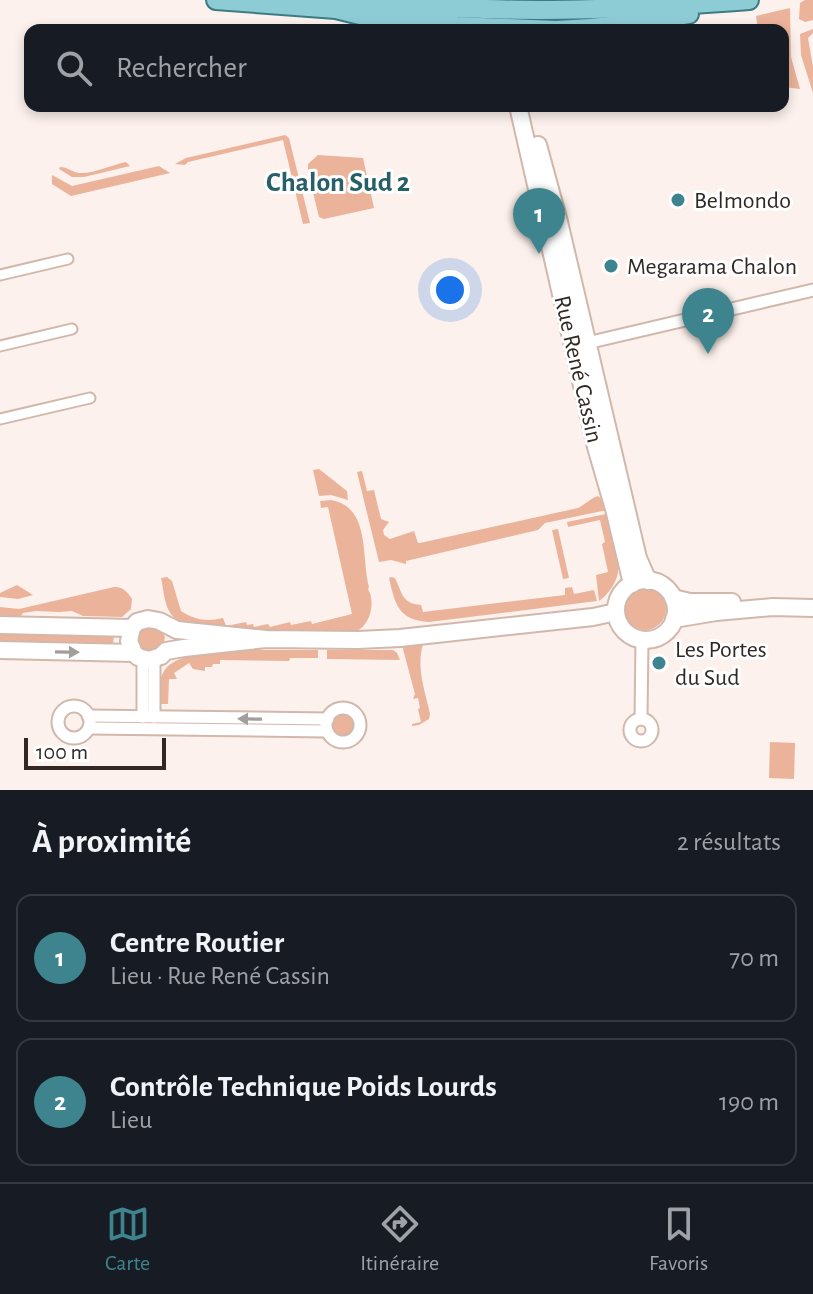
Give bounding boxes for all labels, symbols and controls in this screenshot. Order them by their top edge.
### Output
search box [24,24,789,112]
icon: search [52,46,96,90]
text: Rechercher [116,53,247,83]
district label: Chalon Sud 2 [266,169,410,197]
pin: 1 [513,188,565,254]
place label: Belmondo [694,189,791,213]
marker: Belmondo [669,191,687,209]
place label: Megarama Chalon [627,255,797,279]
marker: Megarama Chalon [602,257,620,275]
your location [430,270,470,310]
pin: 2 [682,288,734,354]
street label: Rue René Cassin [549,293,607,445]
place label: Les Portes du Sud [675,638,767,690]
one-way arrow [55,645,80,658]
marker: Les Portes du Sud [650,654,668,672]
one-way arrow [237,713,262,725]
scale bar [24,734,166,770]
text: 100 m [36,741,88,763]
text: À proximité [32,825,191,859]
text: 2 résultats [677,829,781,855]
text: Centre Routier [110,928,284,958]
text: 1 [55,945,65,971]
text: 70 m [729,945,779,971]
text: Lieu · Rue René Cassin [110,963,330,989]
text: Contrôle Technique Poids Lourds [110,1072,497,1102]
text: 2 [54,1089,66,1115]
text: 190 m [719,1089,779,1115]
text: Lieu [110,1107,152,1133]
tab: Carte [105,1202,150,1276]
tab: Itinéraire [360,1202,439,1276]
tab: Favoris [649,1202,708,1276]

